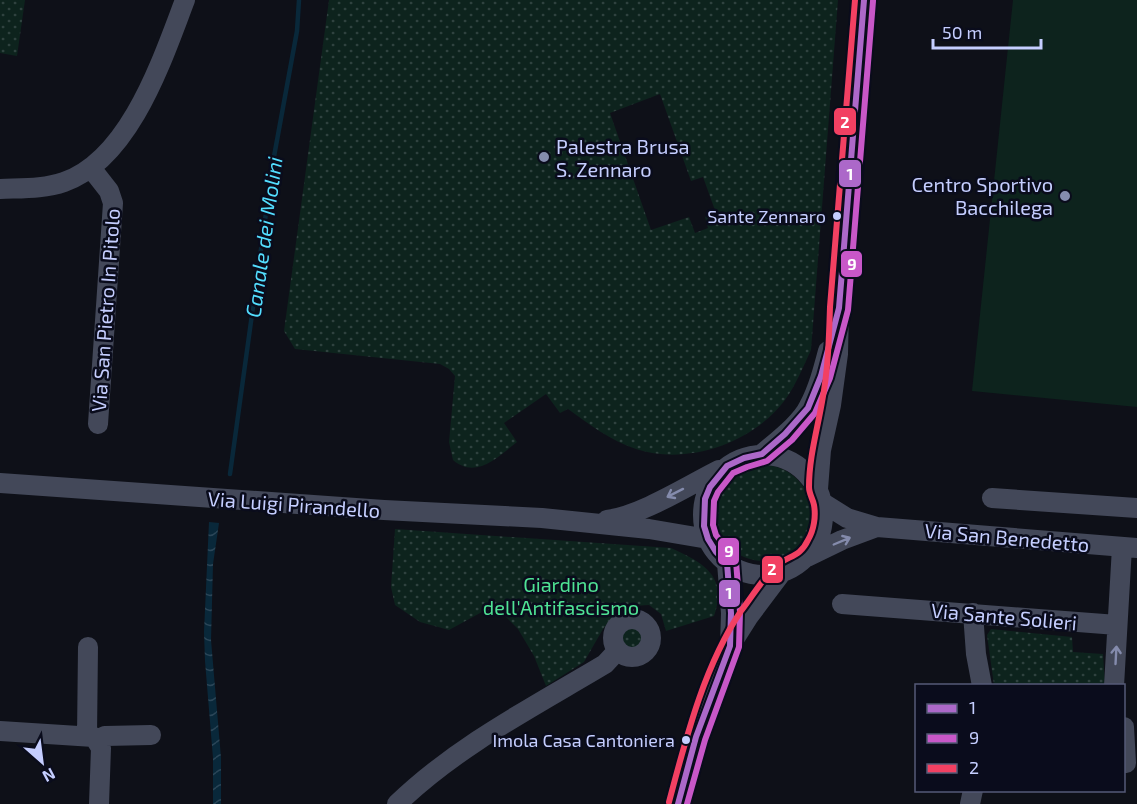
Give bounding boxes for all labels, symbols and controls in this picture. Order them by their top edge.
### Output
scale bar [933,12,1041,50]
text: 50 m [942,21,982,43]
line badge: 2 [833,107,857,136]
text: 2 [840,112,850,131]
place label: Palestra Brusa S. Zennaro [556,134,690,181]
marker: Palestra Brusa S. Zennaro [537,150,551,164]
water label: Canale dei Molini [239,155,287,319]
line badge: 1 [838,159,862,188]
text: 1 [847,164,853,183]
place label: Centro Sportivo Bacchilega [911,172,1053,219]
marker: Centro Sportivo Bacchilega [1058,189,1072,203]
place label: Sante Zennaro [707,205,826,227]
street label: Via San Pietro In Pitolo [86,207,124,413]
marker: Sante Zennaro [831,210,843,222]
line badge: 9 [840,250,863,278]
text: 9 [847,254,857,273]
street label: Via Luigi Pirandello [207,486,381,522]
one-way arrow [666,487,684,499]
street label: Via San Benedetto [924,518,1090,556]
one-way arrow [832,534,850,546]
line badge: 9 [717,537,740,566]
text: 9 [724,541,734,560]
line badge: 2 [761,555,784,584]
text: 2 [767,559,777,578]
park label: Giardino dell'Antifascismo [483,572,639,619]
line badge: 1 [718,579,741,608]
text: 1 [726,583,732,602]
street label: Via Sante Solieri [930,598,1078,634]
one-way arrow [1110,646,1121,666]
legend [915,684,1125,792]
text: 1 [969,696,976,718]
text: 9 [969,726,979,748]
place label: Imola Casa Cantoniera [492,729,675,751]
north arrow [12,732,72,792]
marker: Imola Casa Cantoniera [680,734,692,746]
text: 2 [969,756,979,778]
text: N [40,765,59,787]

